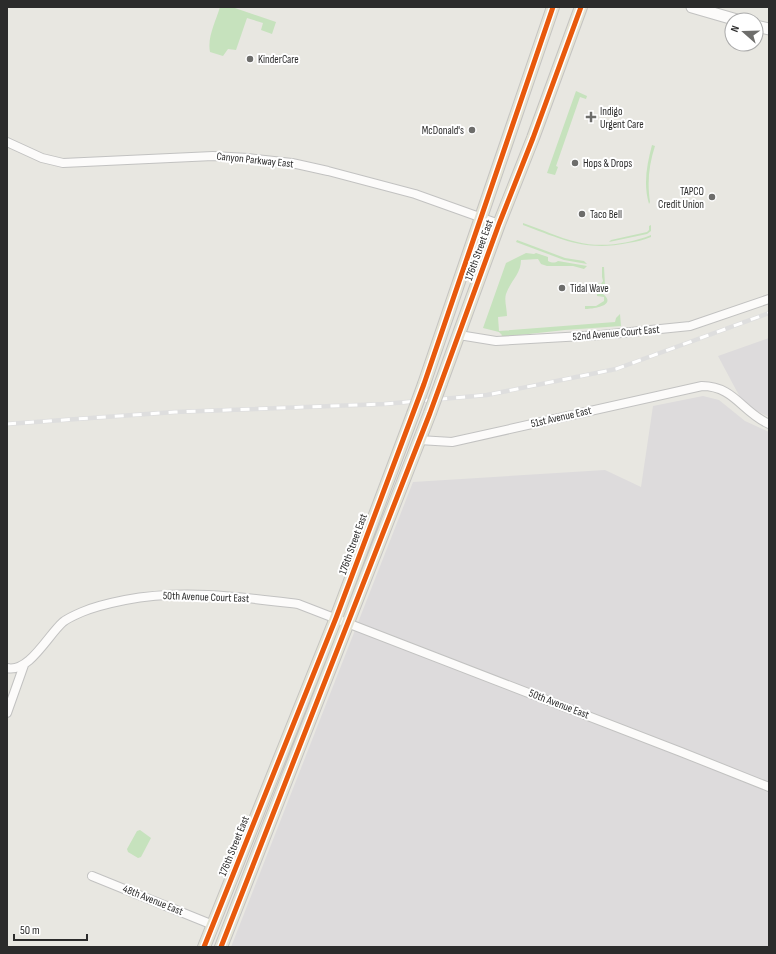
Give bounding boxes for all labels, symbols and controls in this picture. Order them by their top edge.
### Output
north arrow [724,12,764,52]
text: N [728,24,742,34]
place label: KinderCare [258,53,299,66]
marker: KinderCare [245,54,255,64]
place label: Indigo Urgent Care [600,105,644,131]
marker: Indigo Urgent Care [585,111,597,123]
place label: McDonald's [422,124,464,137]
marker: McDonald's [467,125,477,135]
street label: Canyon Parkway East [216,149,295,171]
place label: Hops & Drops [583,157,632,170]
marker: Hops & Drops [570,158,580,168]
place label: TAPCO Credit Union [658,185,704,211]
marker: TAPCO Credit Union [707,192,717,202]
place label: Taco Bell [590,208,622,221]
marker: Taco Bell [577,209,587,219]
street label: 176th Street East [462,217,496,282]
place label: Tidal Wave [570,282,609,295]
marker: Tidal Wave [557,283,567,293]
street label: 52nd Avenue Court East [572,323,661,343]
street label: 51st Avenue East [529,404,593,430]
street label: 176th Street East [336,511,370,576]
street label: 50th Avenue Court East [163,589,250,605]
street label: 50th Avenue East [527,687,592,722]
street label: 176th Street East [216,813,252,878]
street label: 48th Avenue East [121,882,186,918]
scale bar [14,916,87,942]
text: 50 m [20,923,40,938]

